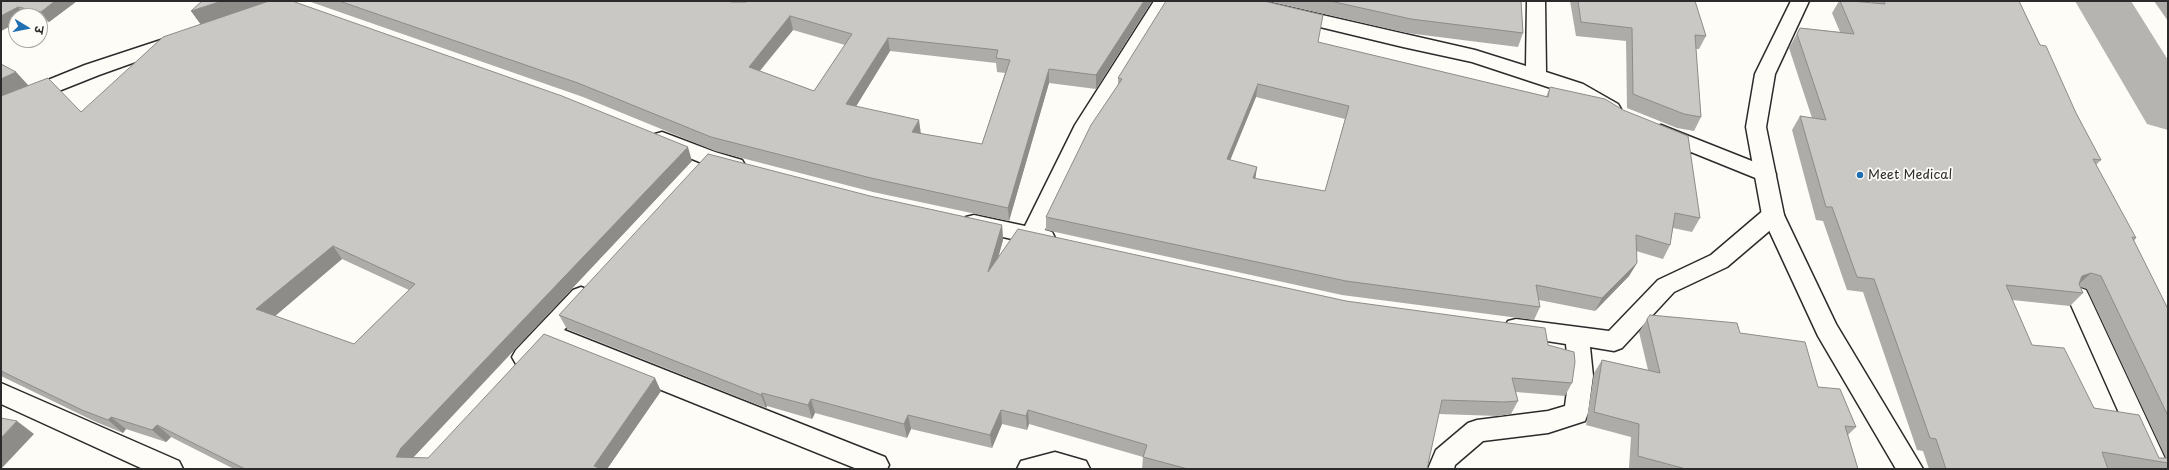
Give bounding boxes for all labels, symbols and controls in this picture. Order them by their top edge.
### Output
north arrow [8,8,48,48]
text: उ [30,25,48,35]
place label: Meet Medical [1868,167,1952,183]
marker: Meet Medical [1855,170,1865,180]

